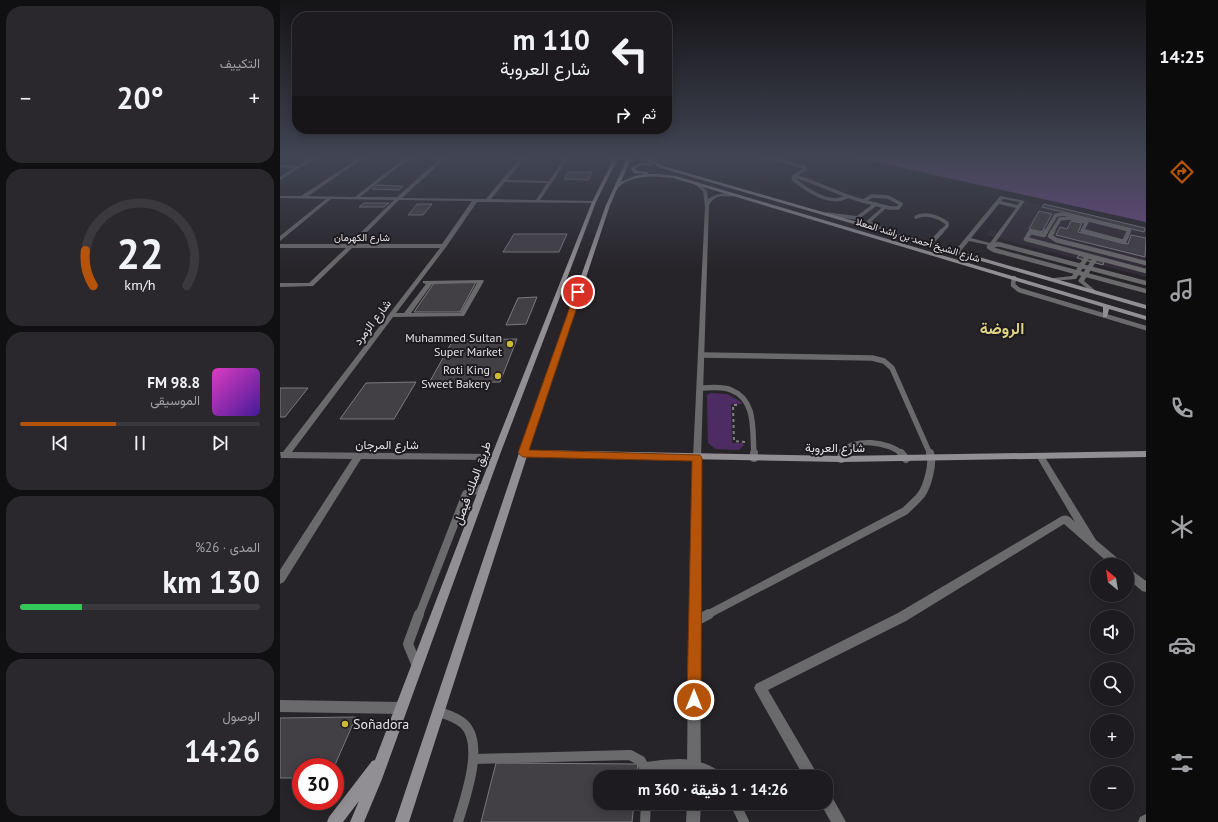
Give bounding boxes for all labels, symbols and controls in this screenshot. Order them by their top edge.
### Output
text: 110 m [513,21,590,58]
icon: left [604,28,656,80]
text: 14:25 [1159,45,1205,68]
text: التكييف [220,55,260,72]
text: شارع العروبة [500,57,590,80]
text: 20° [116,78,164,117]
text: − [20,84,31,112]
text: + [249,84,260,112]
icon: right [612,104,634,126]
text: ثم [642,104,656,123]
icon: directions [1168,158,1196,186]
street label: شارع الشيخ أحمد بن راشد المعلا [854,215,982,265]
text: 22 [116,227,164,280]
street label: شارع الكهرمان [334,231,390,244]
text: km/h [124,274,156,293]
pin [561,275,595,309]
icon: music [1168,276,1196,304]
icon: arrive [567,281,589,303]
street label: شارع الزمرد [350,296,396,349]
district label: الروضة [980,318,1024,339]
place label: Muhammed Sultan Super Market [405,330,502,359]
marker: Muhammed Sultan Super Market [505,339,515,349]
place label: Roti King Sweet Bakery [421,362,490,391]
marker: Roti King Sweet Bakery [493,371,503,381]
text: 98.8 FM [147,373,200,392]
text: الموسيقى [150,392,200,409]
icon: phone [1168,394,1196,422]
icon: previous [49,432,71,454]
icon: pause [129,432,151,454]
icon: next [209,432,231,454]
street label: شارع المرجان [355,437,419,454]
street label: طريق الملك فيصل [450,439,495,527]
street label: شارع العروبة [805,440,865,457]
icon: climate [1168,513,1196,541]
text: المدى · 26% [195,539,260,556]
north arrow [1090,558,1134,602]
map controls [1090,558,1134,810]
text: 130 km [162,562,260,601]
button: sound [1090,610,1134,654]
icon: car [1168,631,1196,659]
button: search [1090,662,1134,706]
position arrow [673,679,715,721]
text: الوصول [222,708,260,725]
button: + [1090,714,1134,758]
place label: Soñadora [353,715,409,733]
marker: Soñadora [340,719,350,729]
text: 14:26 [184,731,260,770]
icon: filters [1168,749,1196,777]
speed limit sign: 30 [292,758,344,810]
button: − [1090,766,1134,810]
text: 14:26 · 1 دقيقة · 360 m [638,780,788,799]

